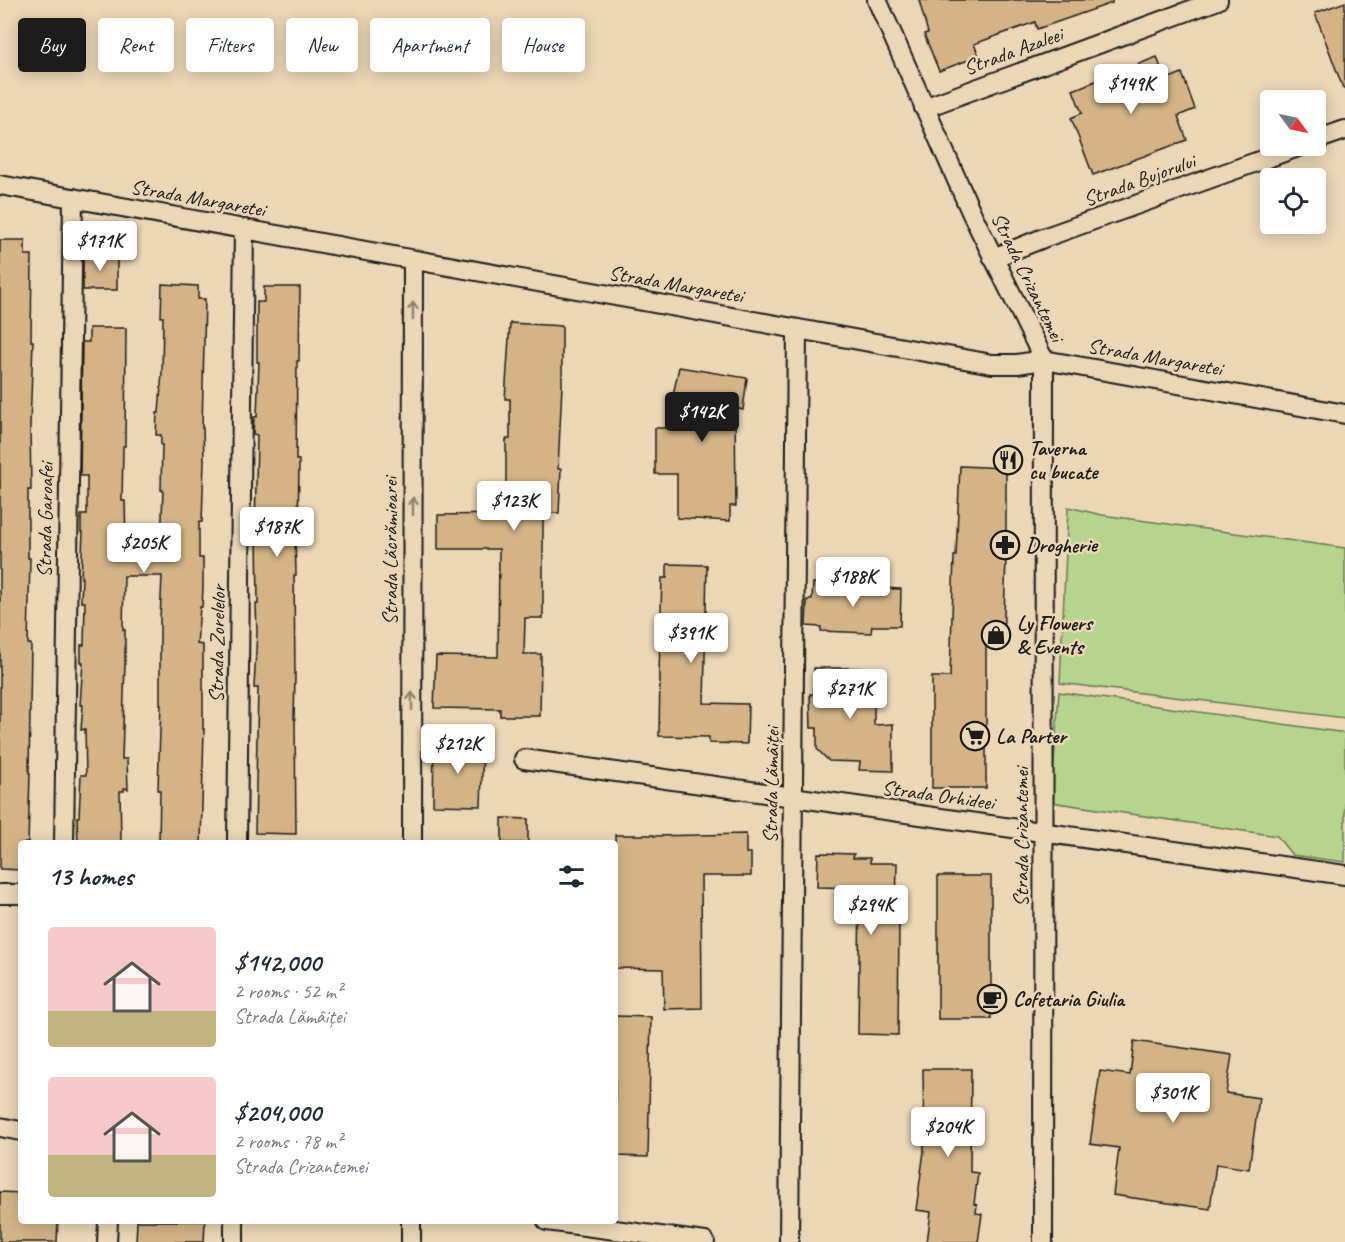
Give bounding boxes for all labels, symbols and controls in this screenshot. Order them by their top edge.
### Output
chip: Buy [18,18,86,72]
chip: Rent [98,18,174,72]
chip: Filters [186,18,274,72]
chip: New [286,18,358,72]
chip: Apartment [370,18,490,72]
chip: House [502,18,585,72]
street label: Strada Azaleei [960,20,1069,81]
pin: $149K [1089,64,1173,115]
text: $149K [1108,71,1154,96]
north arrow [1260,90,1326,156]
map controls [1260,90,1326,234]
street label: Strada Bujorului [1080,147,1201,212]
button: locate [1260,168,1326,234]
street label: Strada Margaretei [129,173,270,223]
street label: Strada Crizantemei [986,208,1072,348]
pin: $171K [58,221,142,272]
text: $171K [77,228,123,253]
street label: Strada Margaretei [607,259,748,309]
one-way arrow [407,301,419,321]
street label: Strada Margaretei [1086,332,1227,382]
pin: $142K [660,392,744,443]
text: $142K [679,399,725,424]
place label: Taverna cu bucate [1029,435,1099,485]
restaurant icon: Taverna cu bucate [992,444,1024,476]
street label: Strada Garoafei [31,459,59,578]
street label: Strada Lăcrămioarei [377,474,403,625]
pin: $123K [472,481,556,532]
text: $123K [491,488,537,513]
one-way arrow [407,496,419,516]
pin: $187K [235,507,319,558]
text: $187K [254,514,300,539]
pin: $205K [102,523,186,574]
pharmacy icon: Drogherie [989,529,1021,561]
text: $205K [121,530,167,555]
place label: Drogherie [1026,532,1099,558]
pin: $188K [811,557,895,608]
text: $188K [830,564,876,589]
street label: Strada Zorelelor [203,582,231,703]
place label: Ly Flowers & Events [1017,610,1095,660]
pin: $391K [649,613,733,664]
shop icon: Ly Flowers & Events [980,619,1012,651]
text: $391K [668,620,714,645]
pin: $271K [808,669,892,720]
text: $271K [827,676,873,701]
one-way arrow [406,691,418,711]
supermarket icon: La Parter [959,720,991,752]
street label: Strada Lămâiței [757,723,785,844]
place label: La Parter [996,723,1068,749]
pin: $212K [416,724,500,775]
text: $212K [435,731,481,756]
street label: Strada Crizantemei [1008,764,1034,907]
street label: Strada Orhideei [880,774,999,816]
text: 13 homes [48,860,133,893]
icon: filters [555,860,588,893]
pin: $294K [829,885,913,936]
text: $294K [848,892,894,917]
text: $142,000 [234,946,321,979]
icon: home [96,951,168,1023]
text: 2 rooms · 52 m² [234,979,342,1004]
cafe icon: Cofetaria Giulia [976,983,1008,1015]
place label: Cofetaria Giulia [1013,986,1126,1012]
text: Strada Lămâiței [234,1004,345,1029]
pin: $301K [1131,1073,1215,1124]
text: $301K [1150,1080,1196,1105]
text: $204,000 [234,1096,321,1129]
icon: home [96,1101,168,1173]
pin: $204K [906,1107,990,1158]
text: $204K [925,1114,971,1139]
text: 2 rooms · 78 m² [234,1129,342,1154]
text: Strada Crizantemei [234,1154,367,1179]

